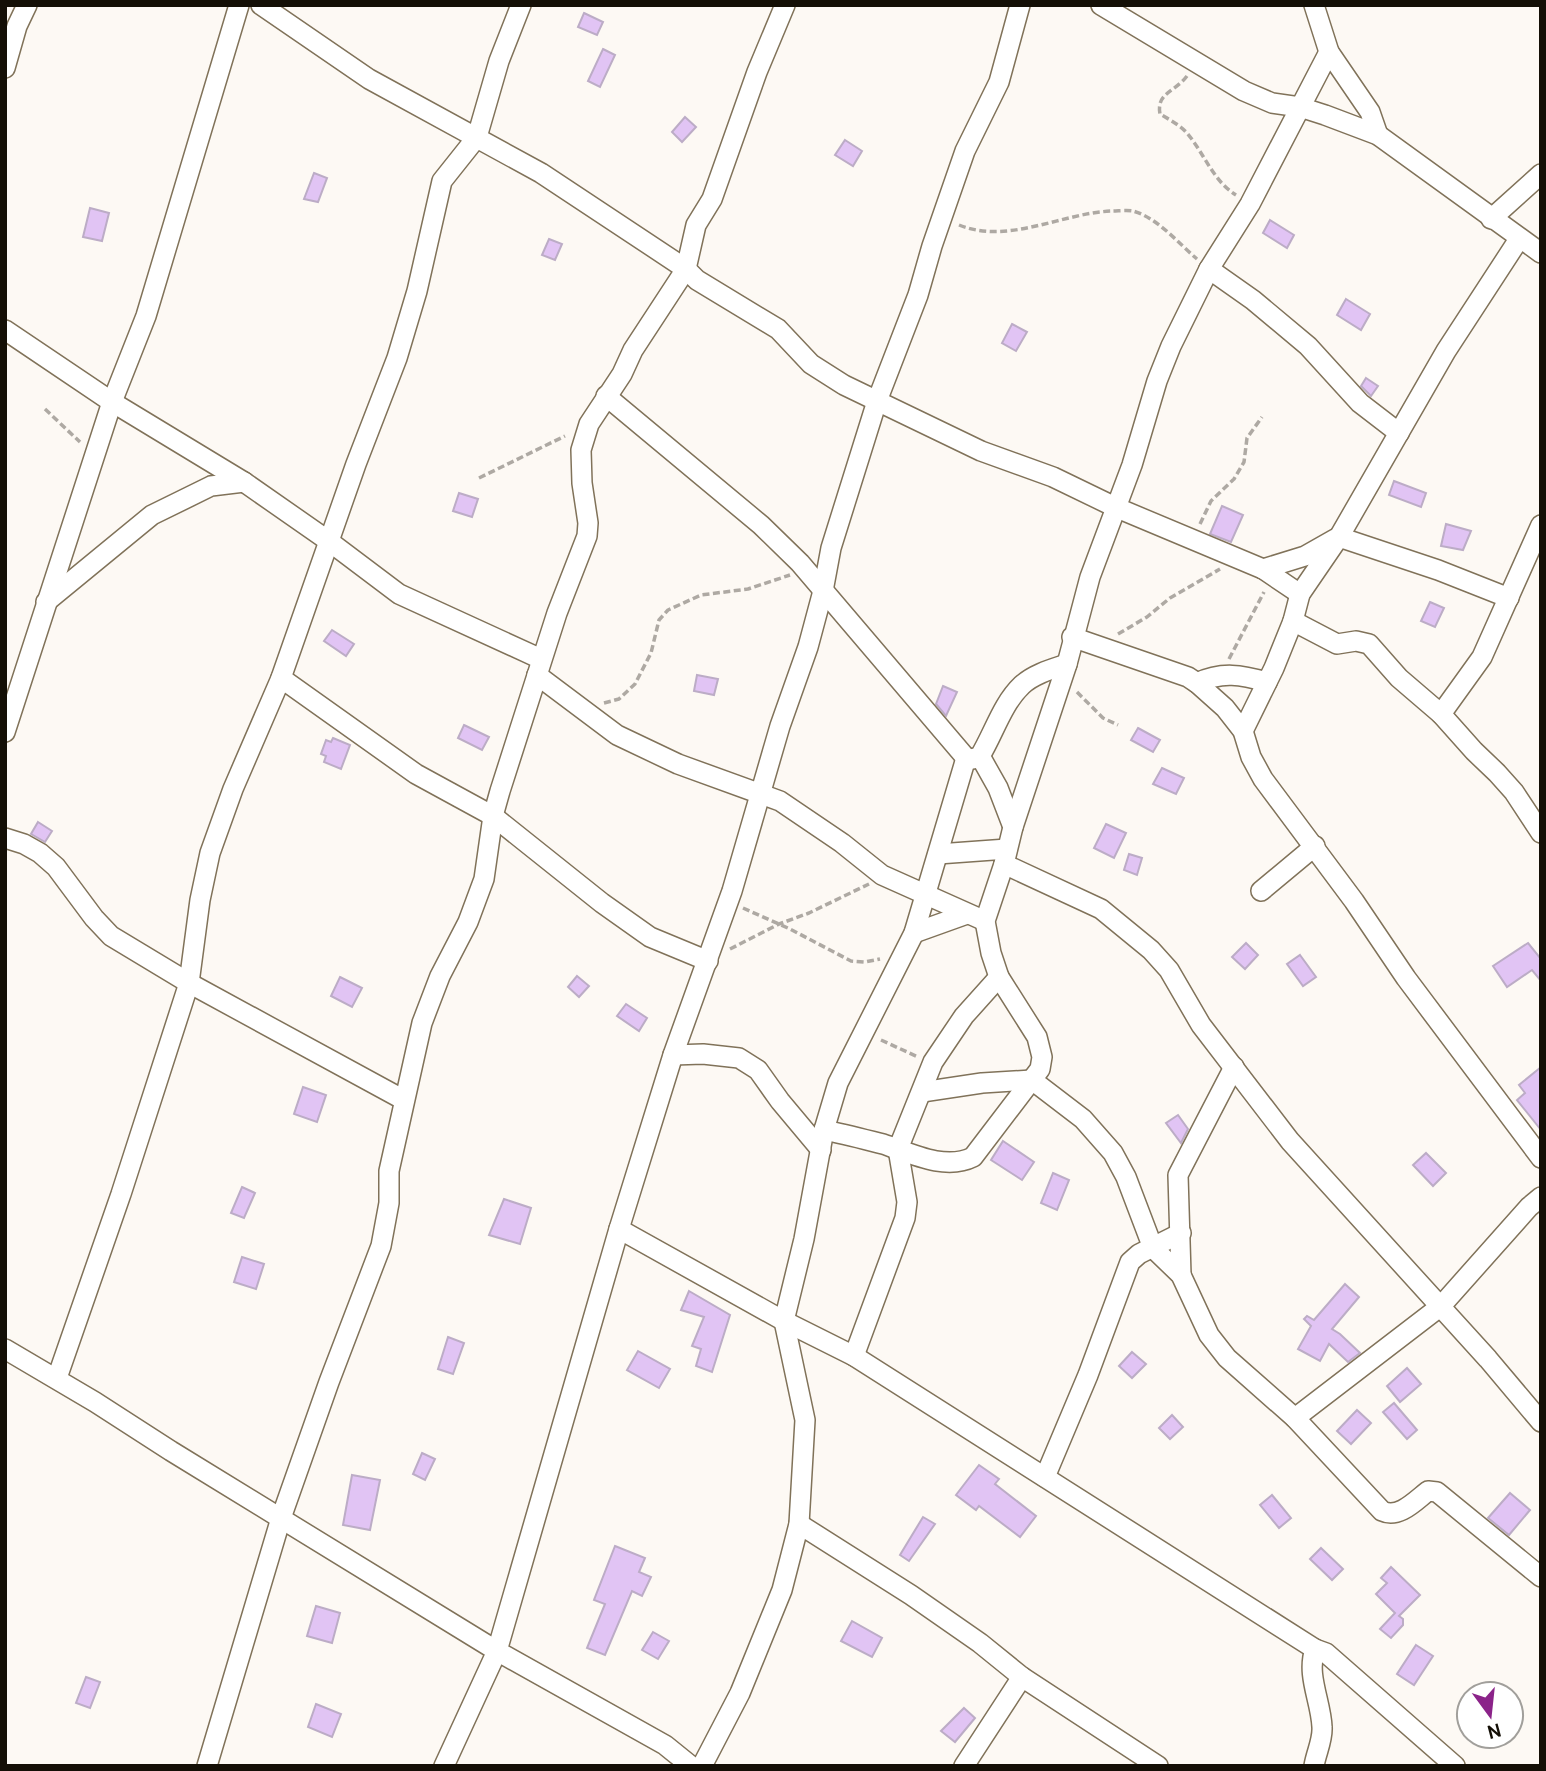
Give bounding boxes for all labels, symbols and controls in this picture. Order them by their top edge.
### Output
north arrow [1455,1680,1525,1750]
text: N [1485,1718,1504,1744]

